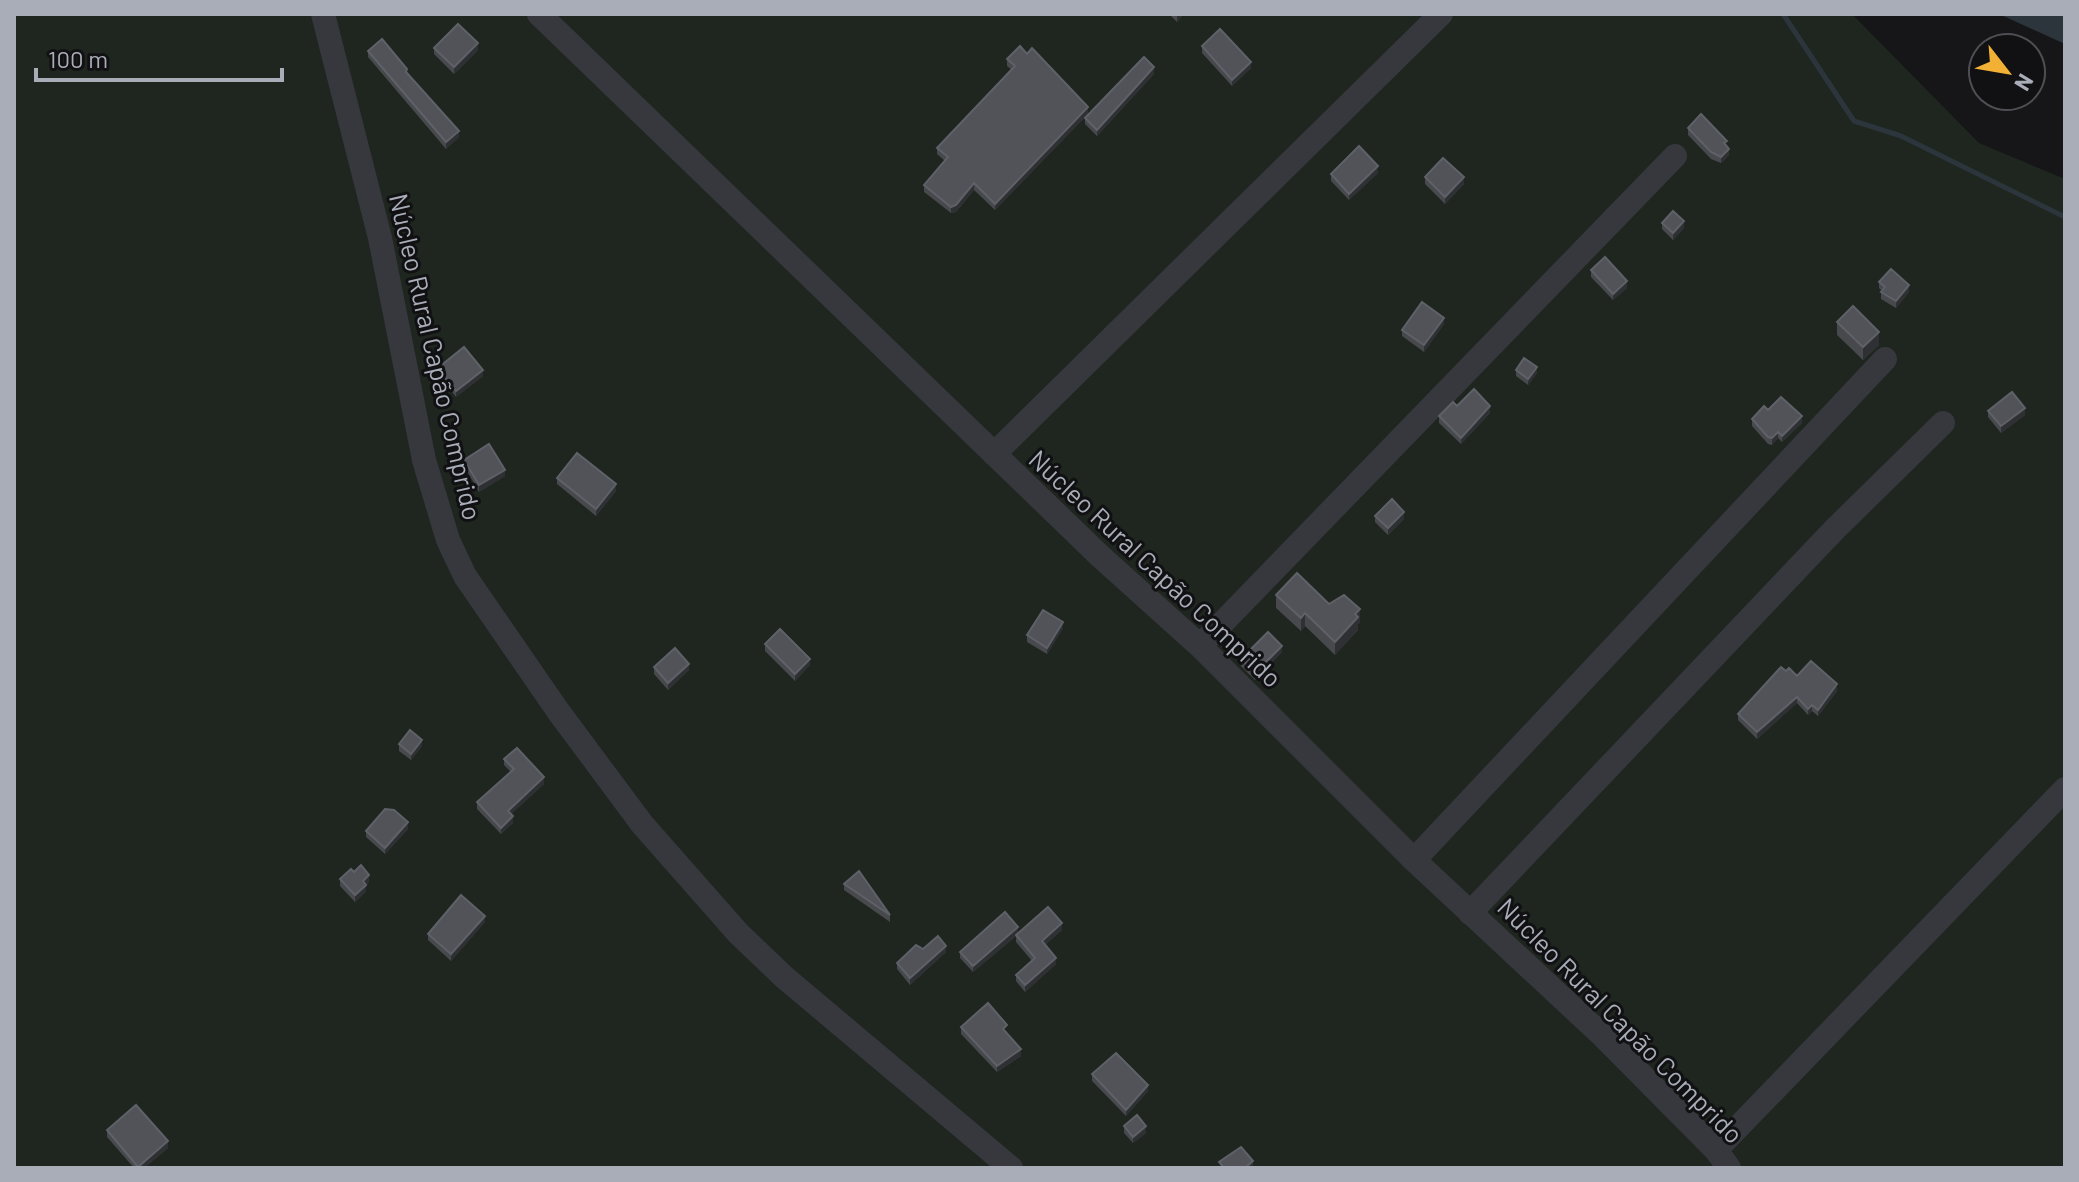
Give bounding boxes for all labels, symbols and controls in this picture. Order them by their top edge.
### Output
scale bar [36,32,282,82]
north arrow [1967,32,2047,112]
text: 100 m [48,44,108,73]
text: N [2010,70,2040,96]
street label: Núcleo Rural Capão Comprido [384,190,489,523]
street label: Núcleo Rural Capão Comprido [1023,443,1289,693]
street label: Núcleo Rural Capão Comprido [1492,891,1750,1149]

